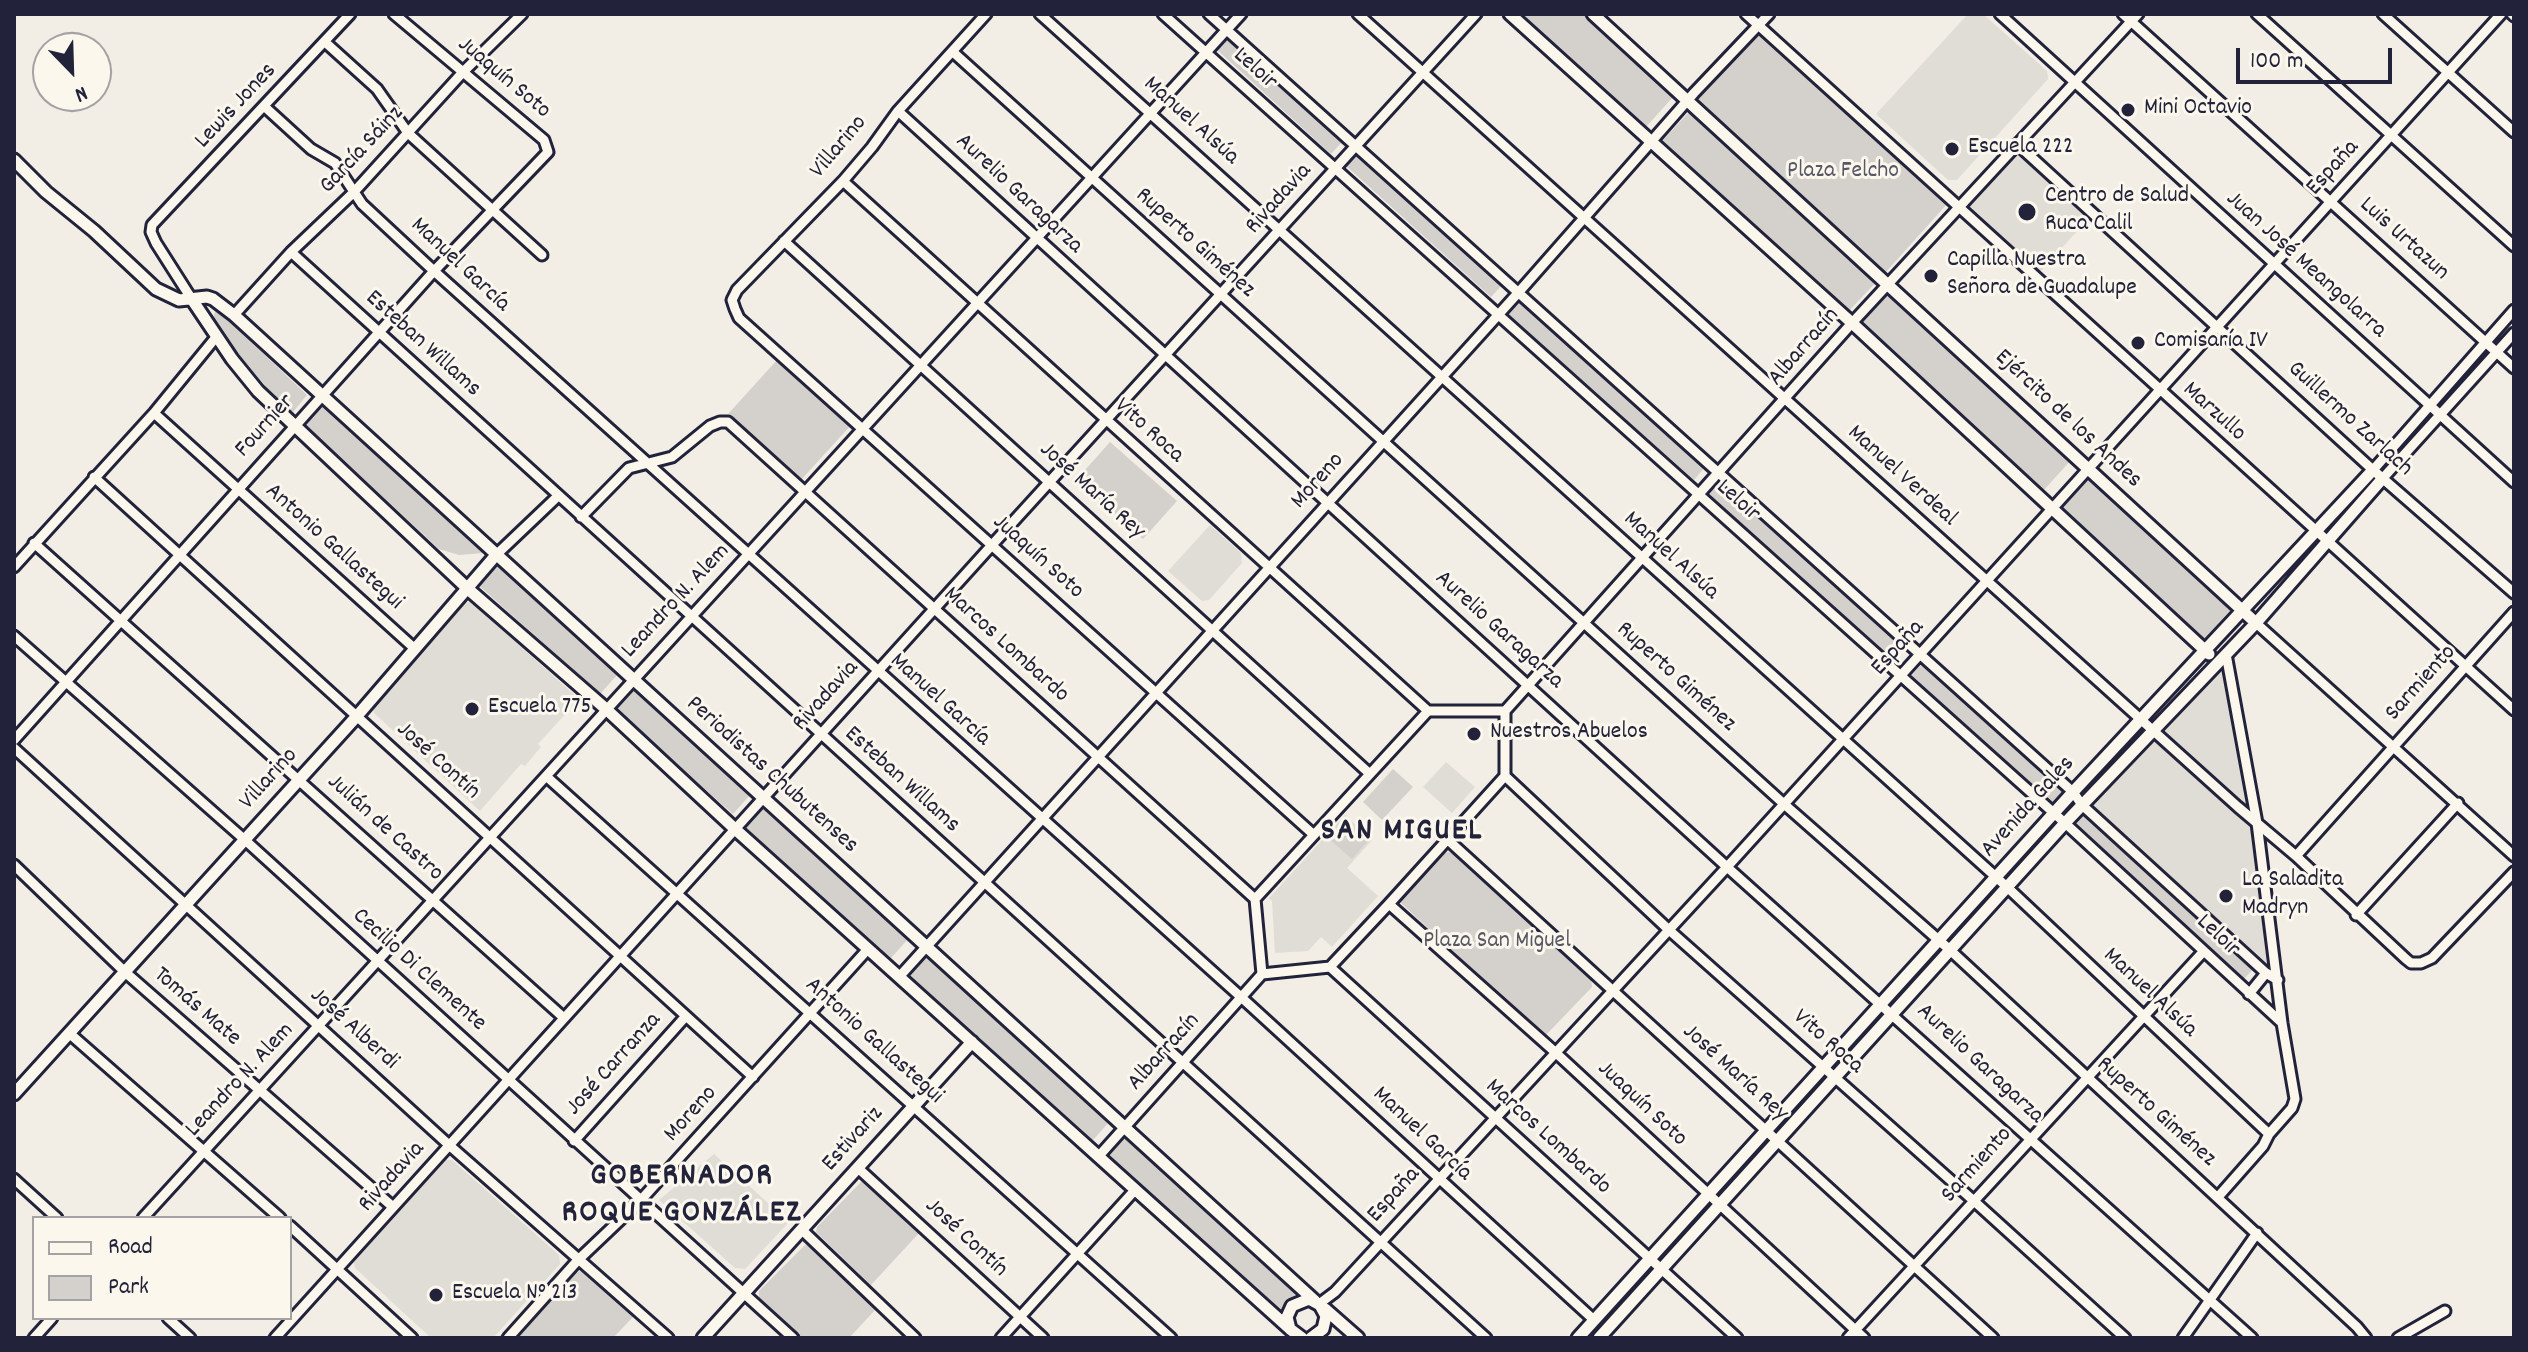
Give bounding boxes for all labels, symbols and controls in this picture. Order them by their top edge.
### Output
north arrow [32,32,112,112]
street label: Juaquín Soto [450,32,556,126]
scale bar [2240,32,2396,82]
street label: Leloir [1226,43,1282,97]
text: 100 m [2250,45,2303,79]
street label: Lewis Jones [190,58,284,156]
street label: Manuel Alsúa [1136,71,1244,173]
text: N [70,76,92,109]
place label: Mini Octavio [2144,96,2252,124]
street label: García Sáinz [315,101,411,201]
marker: Mini Octavio [2119,101,2137,119]
street label: Villarino [805,111,875,185]
street label: Aurelio Garagarza [948,129,1088,261]
place label: Escuela 222 [1968,135,2073,163]
street label: España [2301,135,2367,203]
marker: Escuela 222 [1943,140,1961,158]
street label: Rivadavia [1241,159,1319,241]
park label: Plaza Felcho [1787,159,1899,187]
street label: Ruperto Giménez [1128,183,1260,305]
place label: Centro de Salud Ruca Calil [2045,184,2189,240]
street label: Juan José Meangolarra [2219,186,2391,346]
street label: Luis Urtazun [2352,192,2454,288]
marker: Centro de Salud Ruca Calil [2016,201,2038,223]
street label: Manuel García [403,212,515,320]
place label: Capilla Nuestra Señora de Guadalupe [1947,248,2137,304]
marker: Capilla Nuestra Señora de Guadalupe [1922,267,1940,285]
street label: Esteban Willams [358,285,486,405]
street label: Albarracín [1763,303,1847,393]
place label: Comisaría IV [2154,329,2268,357]
marker: Comisaría IV [2129,334,2147,352]
street label: Ejército de los Andes [1987,344,2147,496]
street label: Guillermo Zarlach [2280,356,2418,484]
street label: Marzullo [2175,377,2251,449]
street label: Fournier [230,389,302,465]
street label: Vito Roca [1107,393,1189,471]
street label: Manuel Verdeal [1840,420,1962,534]
street label: José María Rey [1032,437,1150,547]
street label: Moreno [1286,448,1352,516]
street label: Leloir [1709,475,1765,529]
street label: Antonio Gallastegui [258,478,408,618]
street label: Manuel Alsúa [1616,506,1724,608]
street label: Juaquín Soto [985,509,1089,607]
street label: Leandro N. Alem [617,539,737,665]
street label: Aurelio Garagarza [1428,566,1568,696]
street label: Marcos Lombardo [936,582,1074,710]
street label: España [1866,615,1932,683]
street label: Ruperto Giménez [1609,617,1741,739]
street label: Sarmiento [2380,640,2464,728]
street label: Manuel García [883,648,995,754]
street label: Rivadavia [788,656,866,738]
street label: Periodistas Chubutenses [679,691,863,861]
place label: Escuela 775 [488,695,592,723]
marker: Escuela 775 [463,700,481,718]
street label: José Contín [389,717,485,807]
place label: Nuestros Abuelos [1490,720,1648,748]
street label: Esteban Willams [837,721,965,841]
marker: Nuestros Abuelos [1465,725,1483,743]
street label: Villarino [235,743,305,817]
street label: Avenida Gales [1976,751,2082,865]
street label: Julián de Castro [320,769,448,889]
district label: SAN MIGUEL [1321,815,1483,853]
place label: La Saladita Madryn [2242,868,2343,924]
marker: La Saladita Madryn [2217,887,2235,905]
street label: Cecilio Di Clemente [345,903,491,1039]
street label: Leloir [2189,909,2245,965]
park label: Plaza San Miguel [1423,929,1571,957]
street label: Manuel Alsúa [2096,943,2202,1045]
street label: Tomás Mate [146,962,246,1054]
street label: Antonio Gallastegui [798,972,948,1112]
street label: José Alberdi [303,983,403,1077]
street label: Aurelio Garagarza [1909,999,2049,1131]
street label: Vito Roca [1786,1004,1868,1082]
street label: José Carranza [561,1007,669,1123]
street label: Albarracín [1123,1008,1207,1098]
street label: Leandro N. Alem [181,1018,301,1144]
street label: José María Rey [1675,1019,1793,1129]
street label: Ruperto Giménez [2089,1052,2221,1174]
street label: Juaquín Soto [1590,1056,1692,1154]
street label: Marcos Lombardo [1478,1074,1616,1202]
street label: Moreno [659,1081,725,1149]
street label: Manuel García [1365,1081,1477,1189]
street label: Estivariz [817,1101,891,1179]
street label: Sarmiento [1936,1122,2020,1210]
street label: Rivadavia [354,1137,432,1219]
district label: GOBERNADOR ROQUE GONZÁLEZ [562,1160,802,1235]
street label: España [1362,1162,1428,1230]
street label: José Contín [917,1193,1013,1285]
legend [32,1216,292,1320]
text: Road [108,1231,153,1265]
text: Park [108,1271,149,1305]
place label: Escuela N° 213 [452,1281,577,1309]
marker: Escuela N° 213 [427,1286,445,1304]

